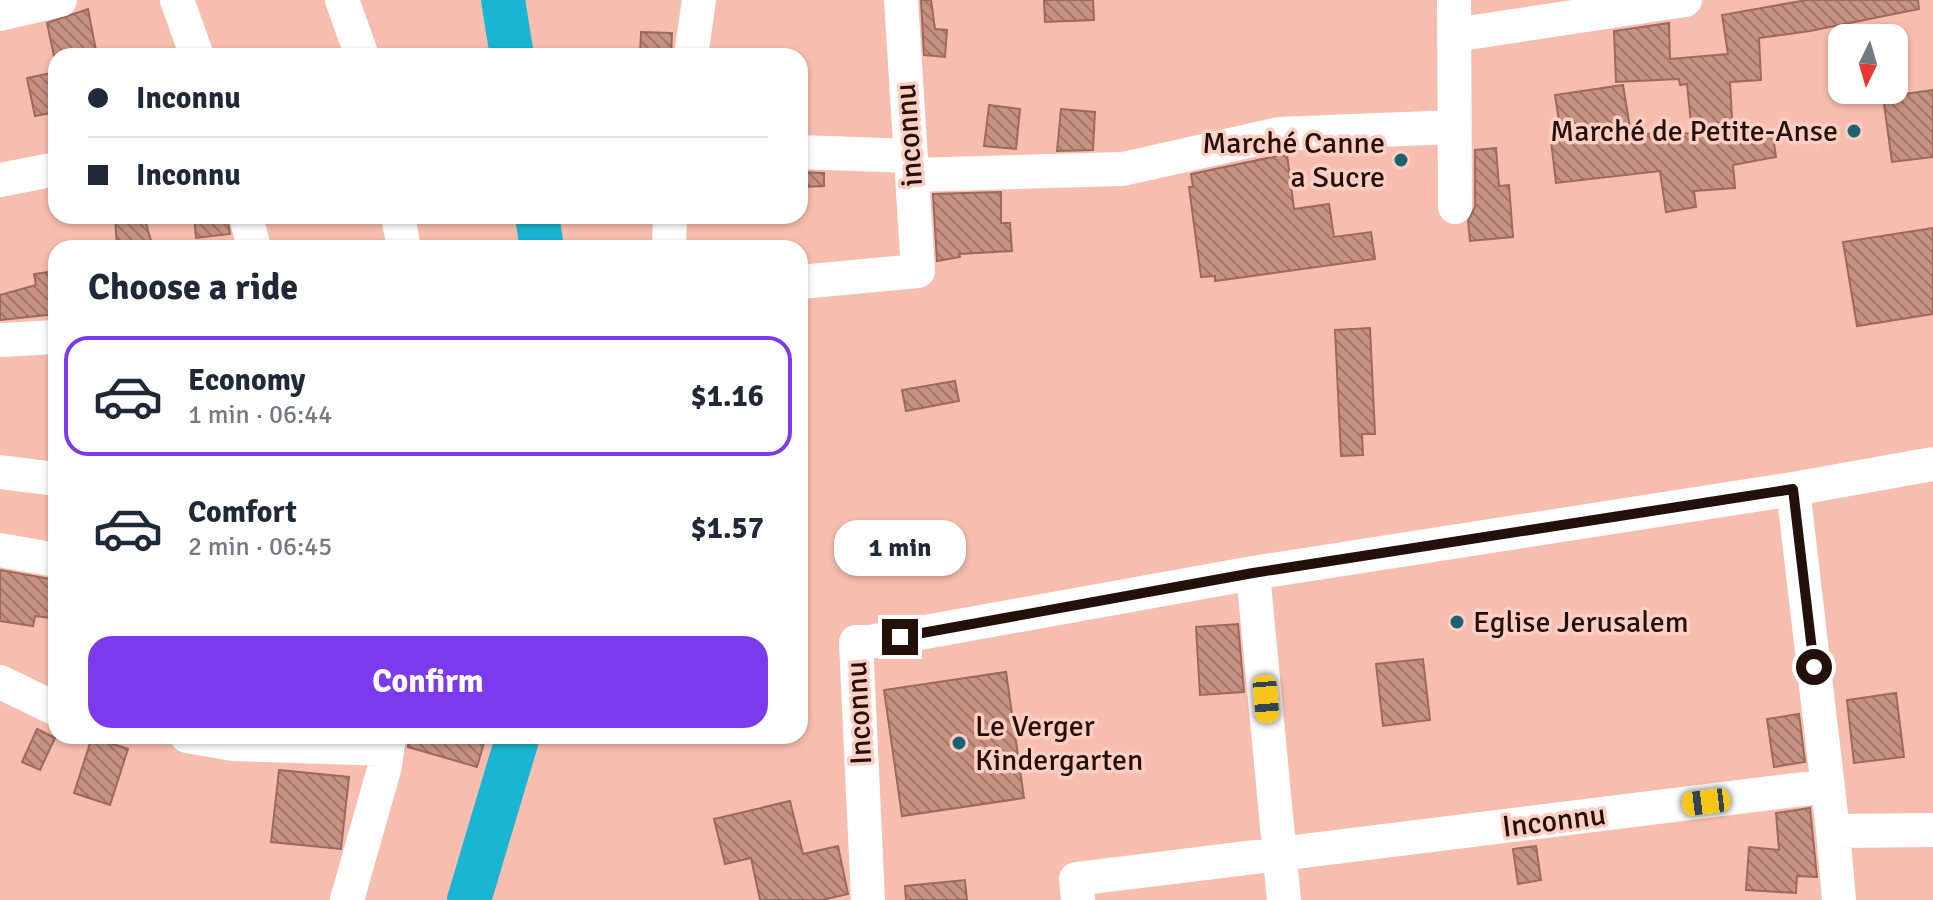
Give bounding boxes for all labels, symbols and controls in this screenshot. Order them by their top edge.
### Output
north arrow [1828,24,1908,104]
map controls [1828,24,1908,104]
text: Inconnu [136,80,241,117]
street label: inconnu [887,82,931,188]
place label: Marché de Petite-Anse [1550,113,1838,150]
marker: Marché de Petite-Anse [1845,122,1863,140]
place label: Marché Canne a Sucre [1202,125,1385,196]
marker: Marché Canne a Sucre [1392,151,1410,169]
text: Inconnu [136,157,241,194]
text: Choose a ride [88,265,298,310]
icon: car [92,360,164,432]
text: Economy [188,362,305,399]
text: $1.16 [691,378,764,415]
text: 1 min · 06:44 [188,399,332,431]
icon: car [92,492,164,564]
text: Comfort [188,494,297,531]
text: $1.57 [691,510,764,547]
callout: 1 min [834,521,966,577]
text: 2 min · 06:45 [188,531,332,563]
text: 1 min [869,532,931,564]
place label: Eglise Jerusalem [1473,604,1689,641]
marker: Eglise Jerusalem [1448,613,1466,631]
route end [882,619,918,655]
button: Confirm [88,636,768,728]
route start [1796,649,1832,685]
street label: Inconnu [838,660,880,766]
car [1252,674,1280,724]
place label: Le Verger Kindergarten [975,708,1143,779]
marker: Le Verger Kindergarten [950,734,968,752]
car [1681,787,1731,817]
street label: Inconnu [1500,796,1608,846]

